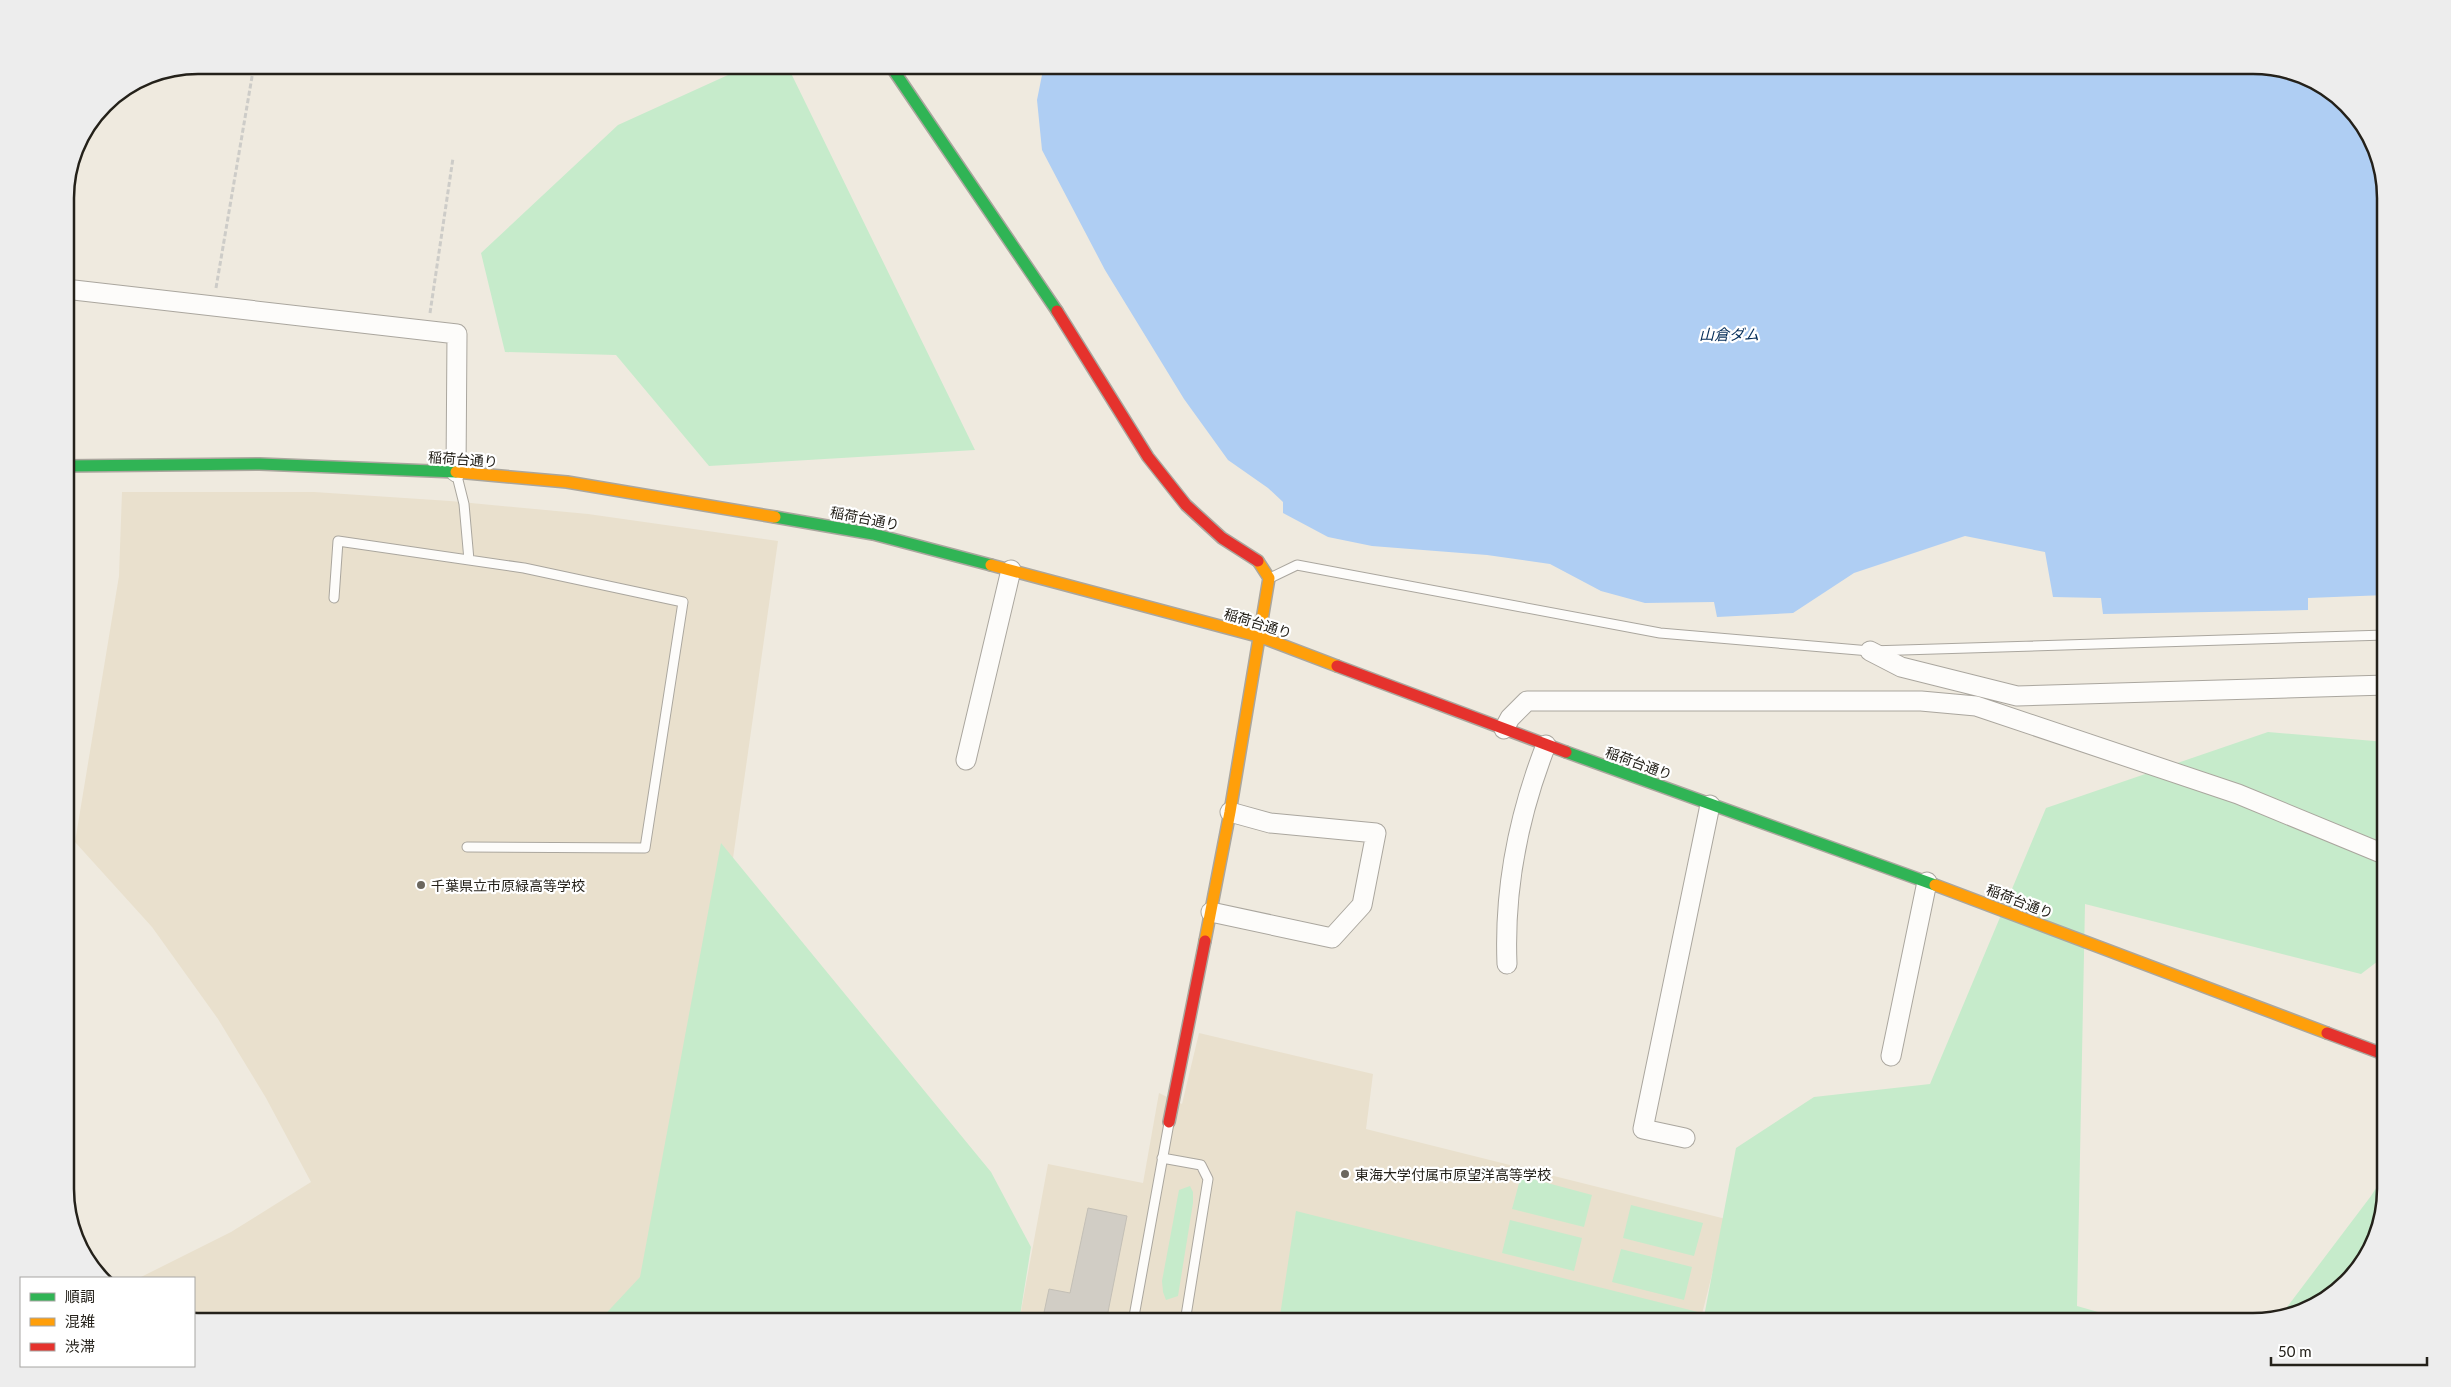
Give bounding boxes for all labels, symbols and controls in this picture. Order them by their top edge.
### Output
water label: 山倉ダム [1699,325,1759,343]
street label: 稲荷台通り [427,448,499,470]
street label: 稲荷台通り [829,503,901,533]
street label: 稲荷台通り [1222,605,1294,641]
street label: 稲荷台通り [1603,743,1675,783]
place label: 千葉県立市原緑高等学校 [431,877,585,894]
marker: 千葉県立市原緑高等学校 [415,879,427,891]
street label: 稲荷台通り [1984,881,2056,921]
place label: 東海大学付属市原望洋高等学校 [1355,1166,1551,1183]
marker: 東海大学付属市原望洋高等学校 [1339,1168,1351,1180]
legend [20,1277,195,1367]
text: 順調 [65,1287,95,1305]
text: 混雑 [65,1312,95,1330]
scale bar [2271,1334,2427,1366]
text: 渋滞 [65,1337,95,1355]
text: 50 m [2278,1342,2312,1360]

